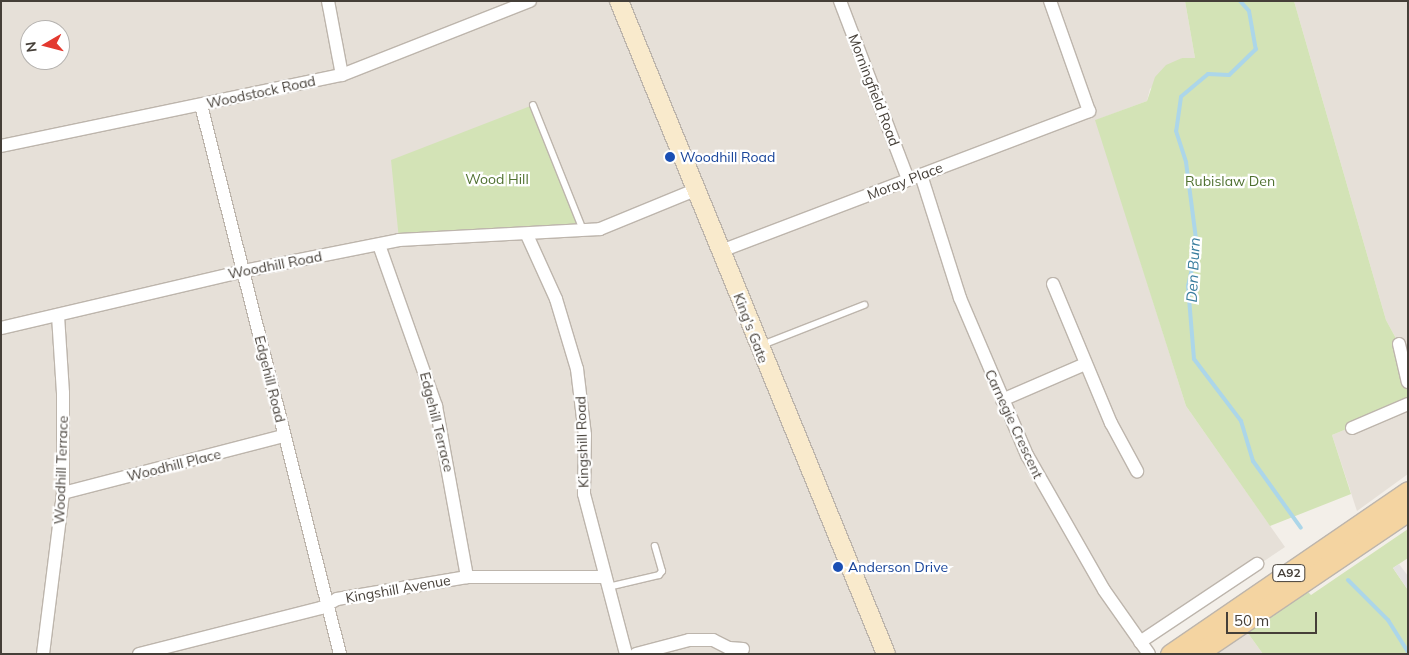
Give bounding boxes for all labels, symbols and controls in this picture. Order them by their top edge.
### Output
north arrow [20,20,70,70]
street label: Morningfield Road [845,32,903,148]
text: N [21,40,41,53]
street label: Woodstock Road [205,72,317,112]
place label: Woodhill Road [680,149,775,165]
marker: Woodhill Road [664,151,676,163]
street label: Moray Place [865,159,945,203]
park label: Wood Hill [465,171,529,187]
park label: Rubislaw Den [1185,173,1275,189]
water label: Den Burn [1182,237,1204,303]
street label: Woodhill Road [227,248,323,282]
street label: King's Gate [730,291,772,365]
street label: Edgehill Road [251,334,289,424]
street label: Carnegie Crescent [981,367,1047,481]
street label: Edgehill Terrace [416,370,458,474]
street label: Kingshill Road [572,396,592,488]
street label: Woodhill Terrace [51,415,71,525]
street label: Woodhill Place [125,445,223,485]
place label: Anderson Drive [848,559,948,575]
marker: Anderson Drive [832,561,844,573]
road number: A92 [1272,564,1306,582]
street label: Kingshill Avenue [344,571,452,607]
scale bar [1229,602,1320,634]
text: 50 m [1234,611,1269,630]

